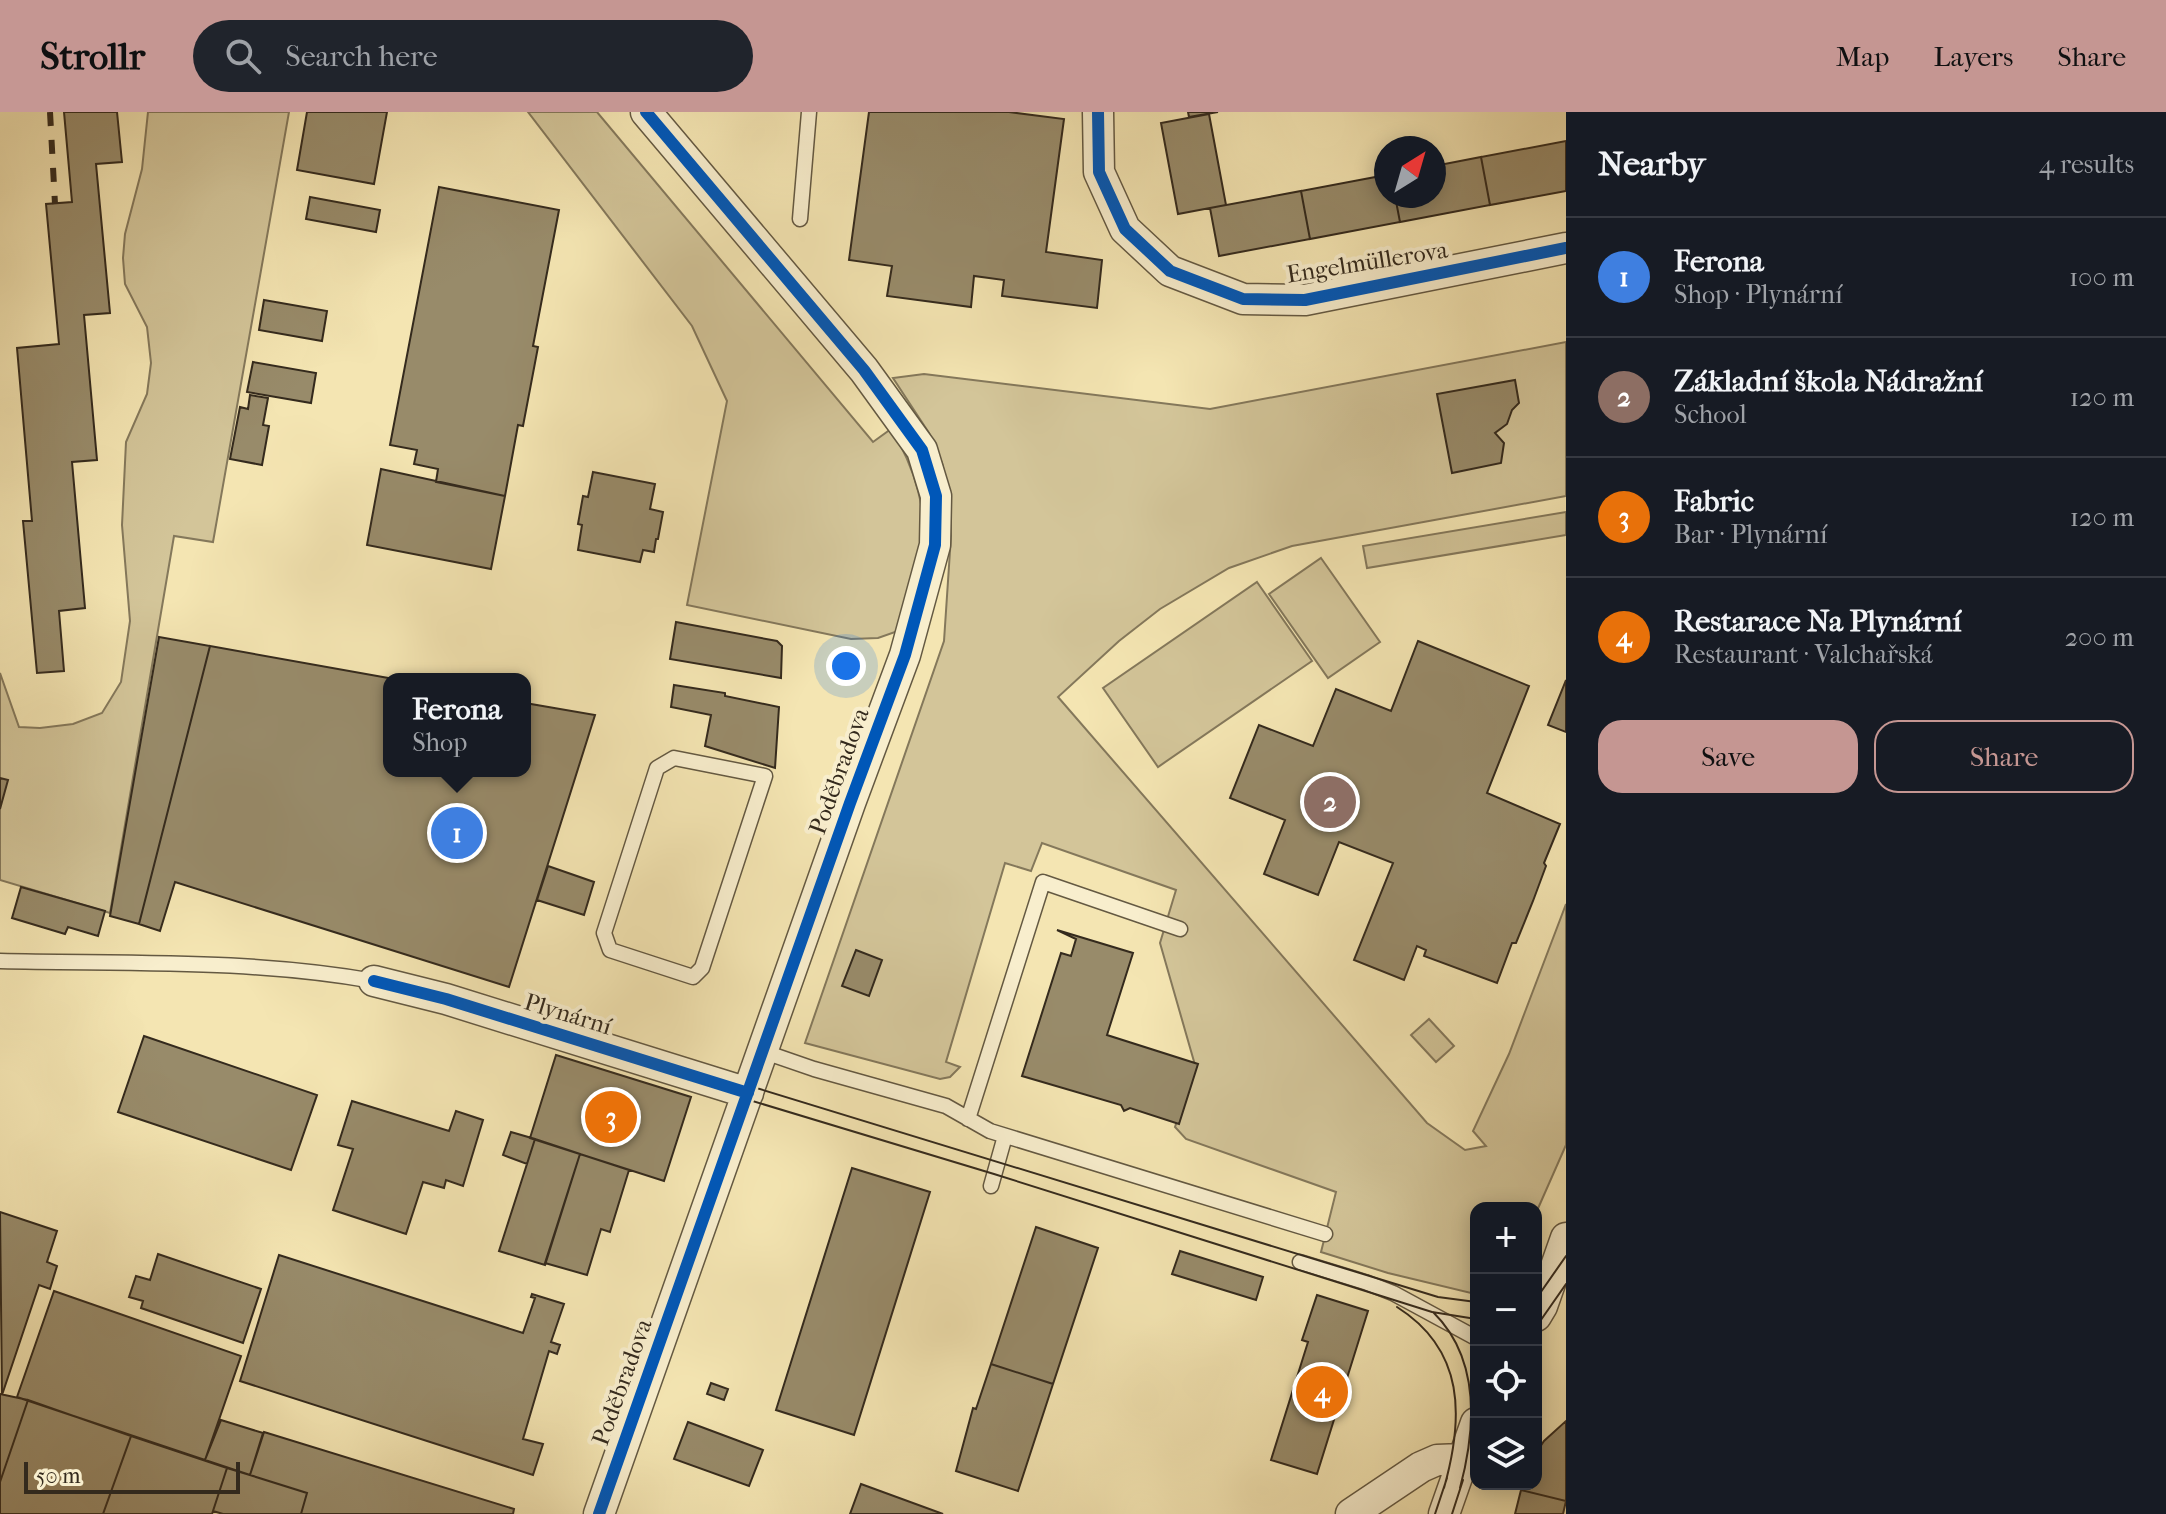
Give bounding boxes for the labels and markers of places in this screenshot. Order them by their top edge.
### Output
pin: 2 [1304,772,1356,832]
pin: 1 [431,803,483,863]
pin: 3 [585,1087,637,1147]
pin: 4 [1296,1362,1348,1422]

